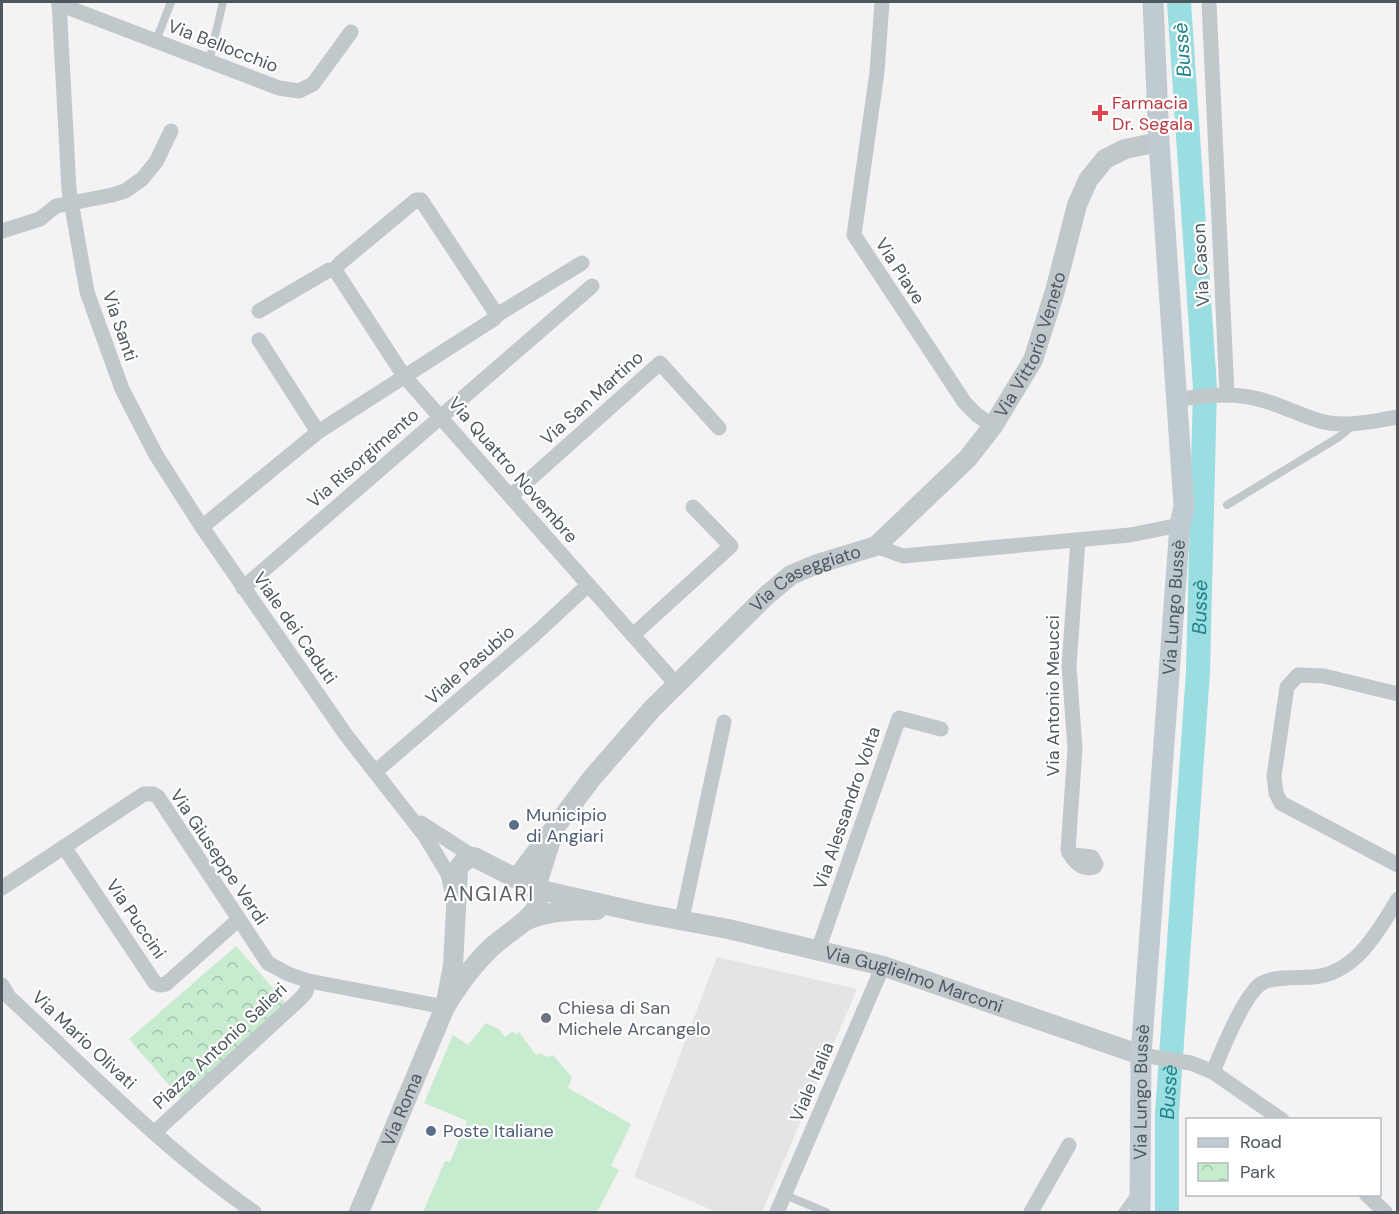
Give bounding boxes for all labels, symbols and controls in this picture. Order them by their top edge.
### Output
street label: Via Bellocchio [164,14,282,78]
water label: Bussè [1167,22,1197,78]
place label: Farmacia Dr. Segala [1112,91,1193,136]
marker: Farmacia Dr. Segala [1093,106,1107,120]
street label: Via Cason [1187,223,1215,307]
street label: Via Piave [870,233,930,309]
street label: Via Vittorio Veneto [989,269,1071,422]
street label: Via Santi [97,288,143,364]
street label: Via San Martino [536,345,648,451]
street label: Via Quattro Novembre [443,392,583,548]
street label: Via Risorgimento [302,403,424,513]
street label: Via Caseggiato [745,539,864,617]
street label: Via Lungo Bussè [1157,539,1191,676]
street label: Viale dei Caduti [247,567,343,689]
water label: Bussè [1186,579,1213,635]
street label: Via Antonio Meucci [1041,615,1065,777]
street label: Viale Pasubio [420,620,520,710]
street label: Via Alessandro Volta [808,723,886,893]
street label: Via Giuseppe Verdi [165,784,273,930]
place label: Municipio di Angiari [526,803,607,848]
marker: Municipio di Angiari [507,818,521,832]
street label: Via Puccini [101,874,171,964]
district label: ANGIARI [443,880,535,908]
street label: Via Guglielmo Marconi [822,940,1006,1019]
street label: Piazza Antonio Salieri [148,977,292,1115]
street label: Via Mario Olivati [27,985,141,1095]
place label: Chiesa di San Michele Arcangelo [558,996,711,1041]
marker: Chiesa di San Michele Arcangelo [539,1011,553,1025]
street label: Via Lungo Bussè [1128,1023,1155,1160]
street label: Viale Italia [784,1038,840,1126]
water label: Bussè [1154,1064,1183,1119]
street label: Via Roma [376,1069,428,1150]
legend [1186,1118,1381,1196]
place label: Poste Italiane [443,1119,554,1143]
marker: Poste Italiane [424,1124,438,1138]
text: Road [1240,1130,1282,1154]
text: Park [1240,1160,1276,1184]

